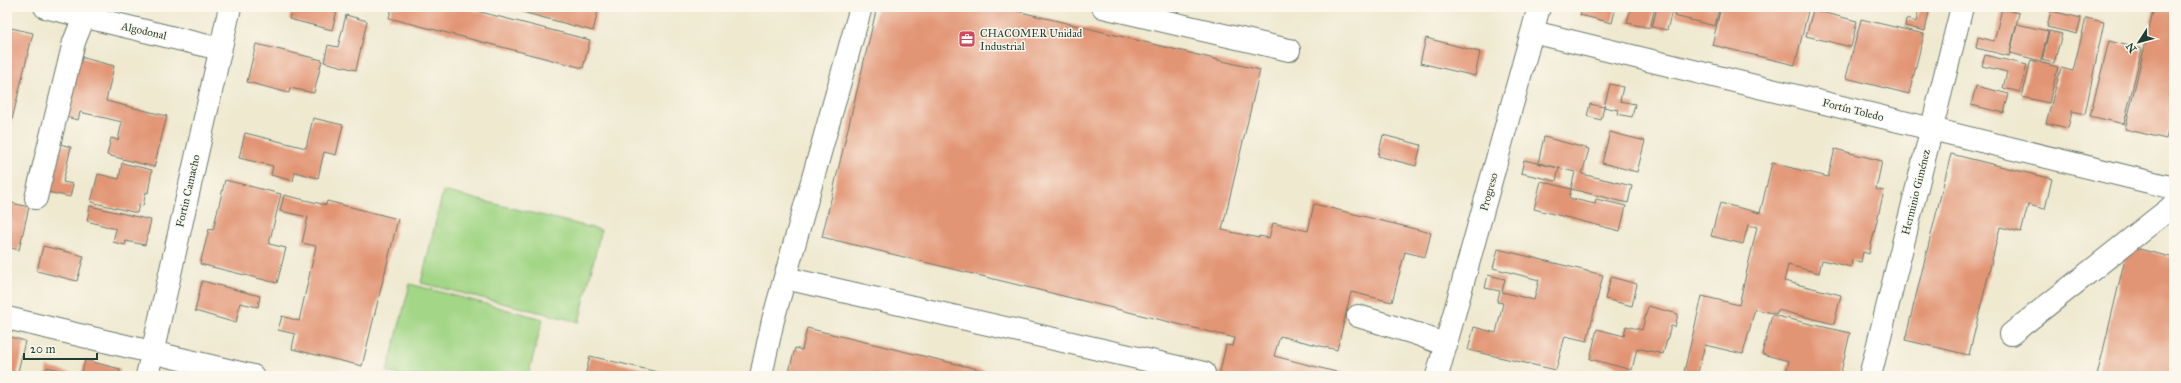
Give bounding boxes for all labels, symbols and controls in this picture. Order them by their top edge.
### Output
street label: Algodonal [119,19,168,42]
north arrow [2119,22,2159,62]
place label: CHACOMER Unidad Industrial [980,27,1083,53]
office icon: CHACOMER Unidad Industrial [957,29,977,49]
text: N [2123,39,2139,55]
street label: Fortín Toledo [1821,96,1885,124]
street label: Herminio Giménez [1899,148,1933,236]
street label: Fortin Camacho [173,153,203,229]
street label: Progreso [1477,171,1501,213]
scale bar [24,335,97,361]
text: 20 m [30,342,56,356]

